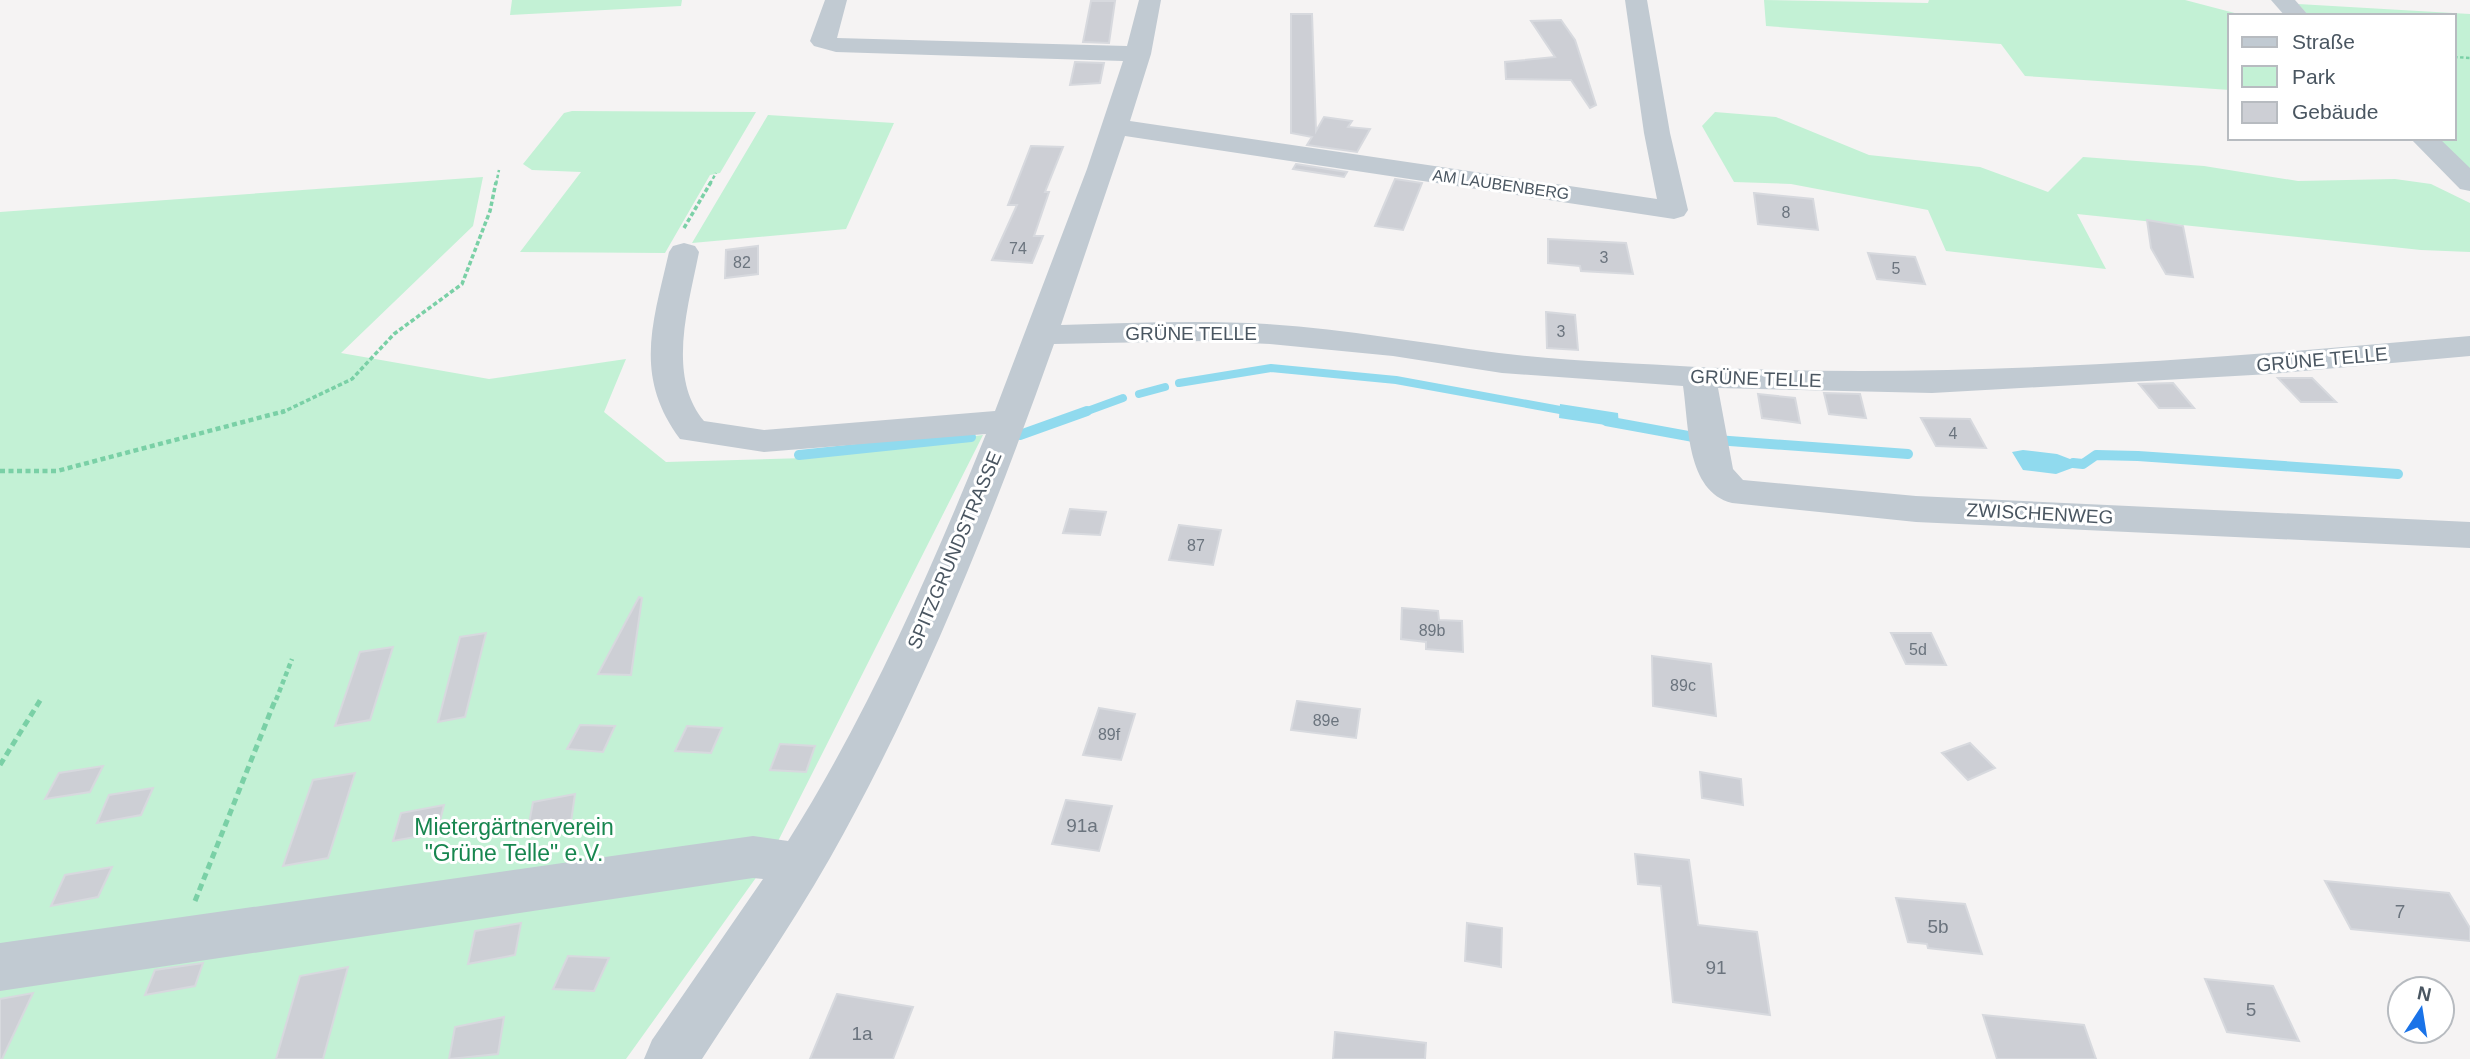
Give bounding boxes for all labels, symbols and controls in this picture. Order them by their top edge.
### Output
legend [2228,14,2456,140]
text: Straße [2292,30,2355,53]
text: Park [2292,65,2336,88]
text: Gebäude [2292,100,2378,123]
street label: AM LAUBENBERG [1432,166,1570,203]
house number: 8 [1782,204,1791,221]
house number: 74 [1009,240,1027,257]
house number: 3 [1600,249,1609,266]
house number: 82 [733,254,751,271]
house number: 5 [1892,260,1901,277]
street label: GRÜNE TELLE [1125,323,1257,344]
house number: 3 [1557,323,1566,340]
street label: GRÜNE TELLE [2256,343,2389,376]
street label: GRÜNE TELLE [1690,366,1822,391]
house number: 4 [1949,425,1958,442]
street label: SPITZGRUNDSTRASSE [903,448,1006,652]
street label: ZWISCHENWEG [1966,499,2114,528]
house number: 87 [1187,537,1205,554]
house number: 89b [1419,622,1445,639]
house number: 5d [1909,641,1927,658]
house number: 89c [1670,677,1696,694]
house number: 89e [1313,712,1339,729]
house number: 89f [1098,726,1121,743]
park label: Mietergärtnerverein "Grüne Telle" e.V. [414,814,614,866]
house number: 91a [1066,815,1098,836]
house number: 7 [2395,901,2405,922]
house number: 5b [1927,916,1949,937]
house number: 91 [1705,957,1727,978]
north arrow [2386,975,2456,1045]
text: N [2416,982,2433,1006]
house number: 5 [2246,999,2256,1020]
house number: 1a [851,1023,873,1044]

